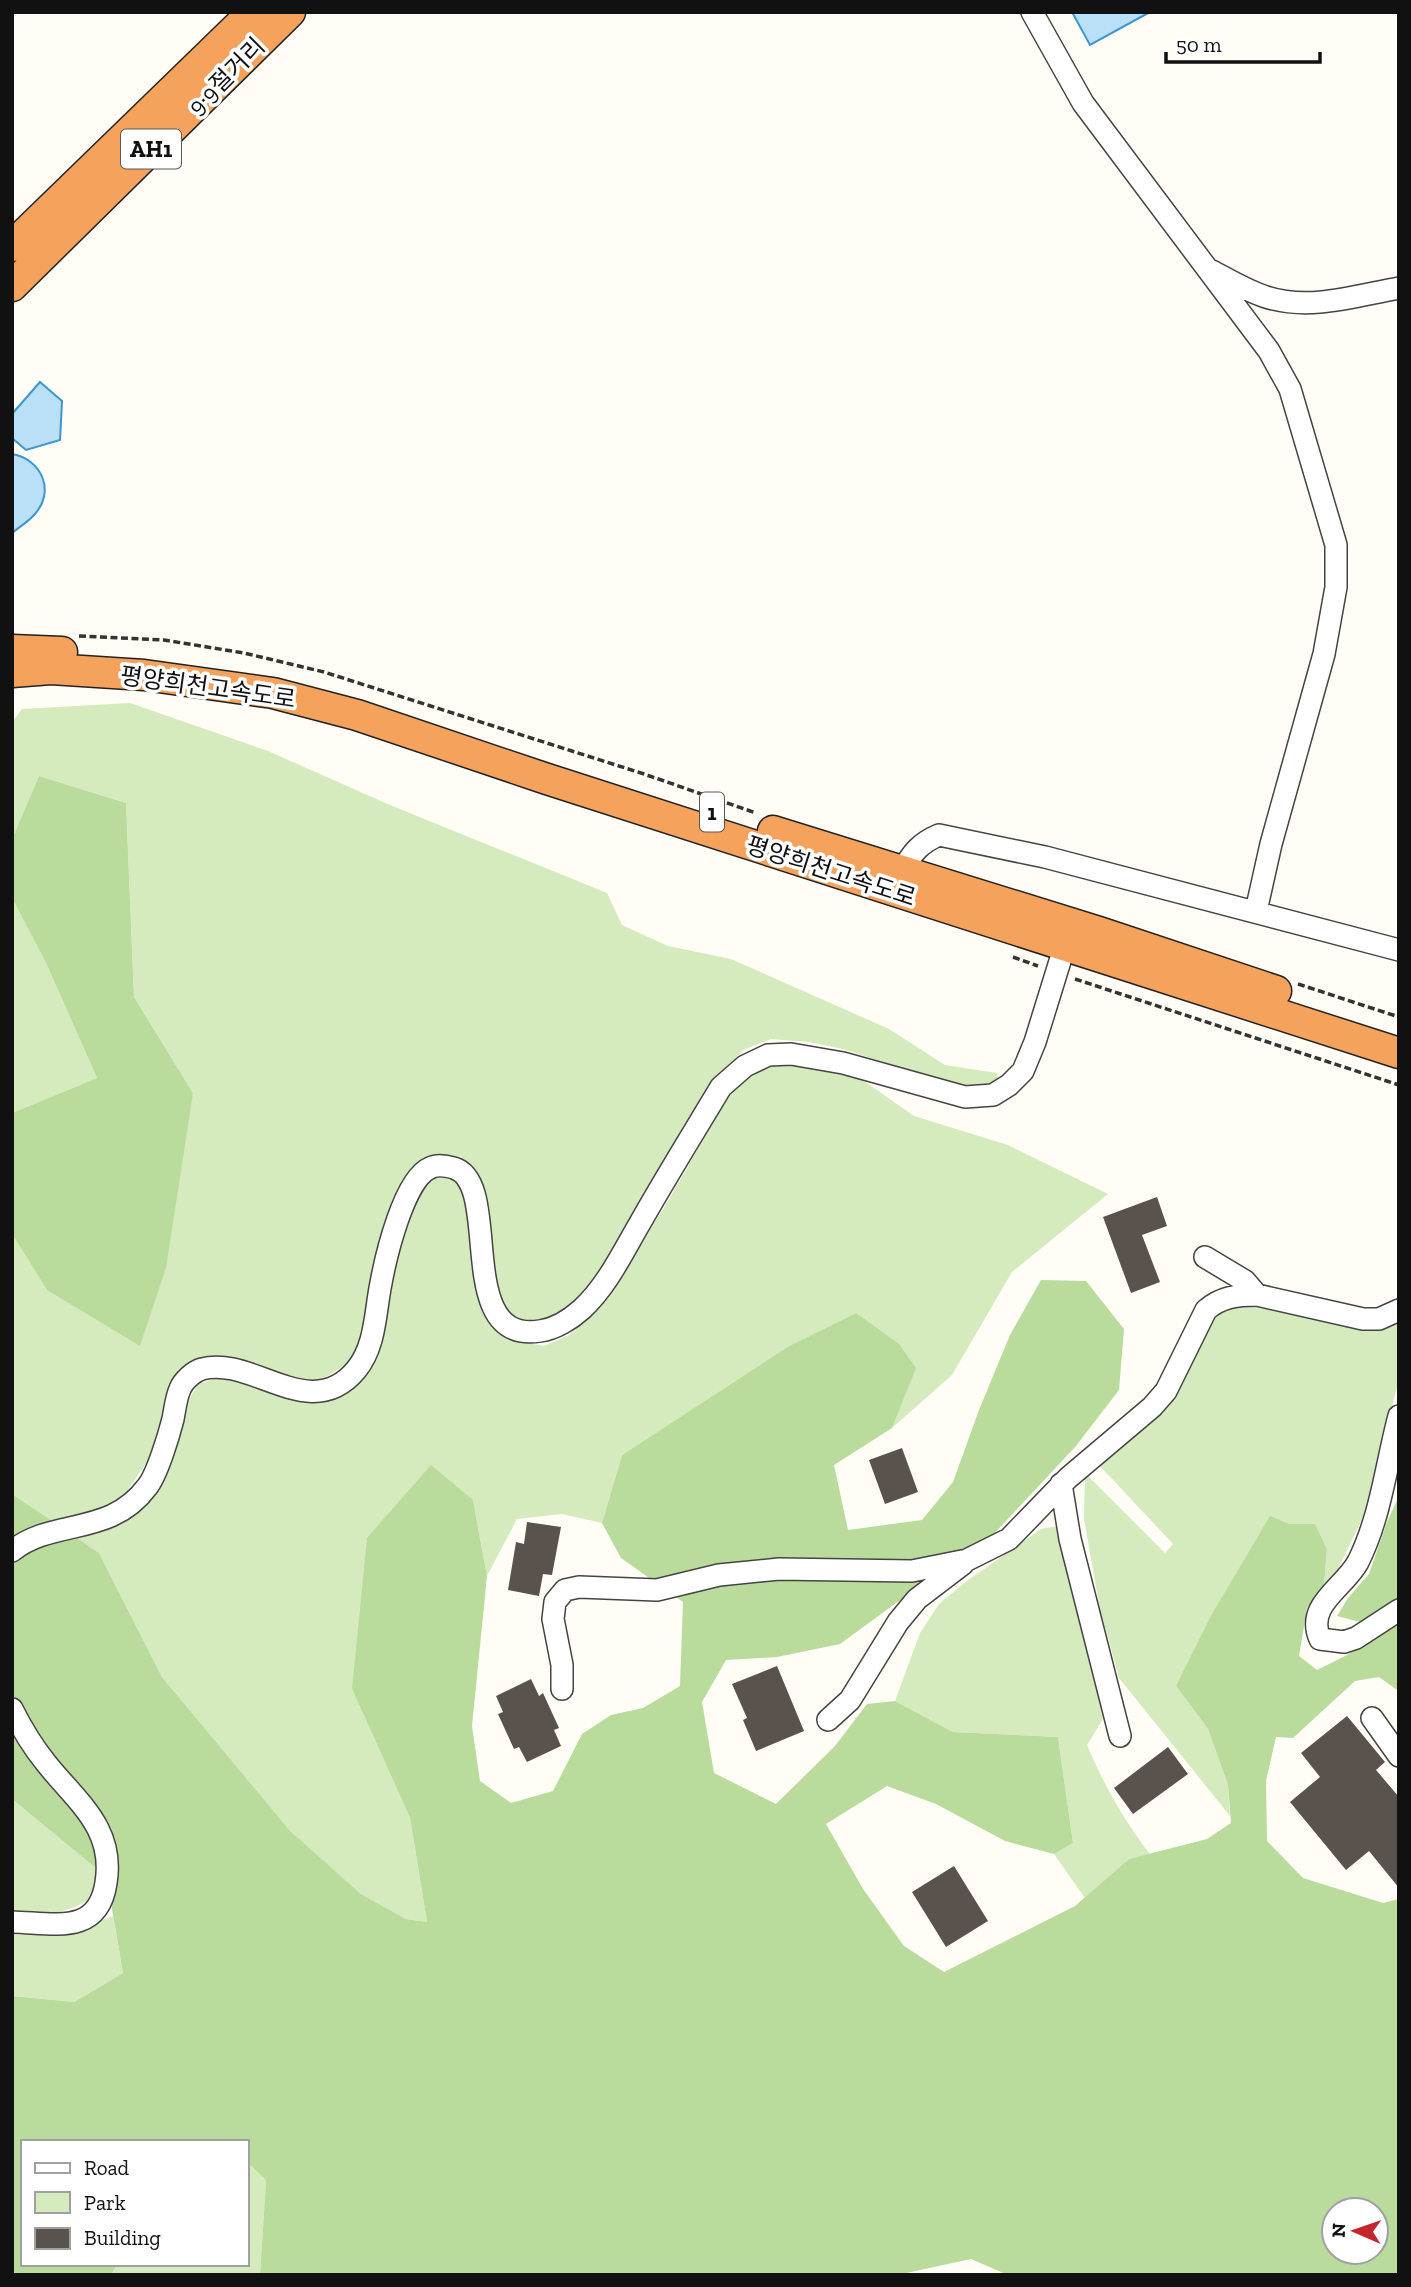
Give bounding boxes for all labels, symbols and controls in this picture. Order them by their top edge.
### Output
scale bar [1166,21,1320,65]
street label: 9·9절거리 [181,31,271,121]
text: 50 m [1176,32,1222,57]
road number: AH1 [121,130,181,168]
street label: 평양희천고속도로 [119,660,297,714]
road number: 1 [700,792,724,832]
street label: 평양희천고속도로 [743,830,919,912]
legend [21,2140,248,2266]
text: Road [84,2155,130,2180]
text: Park [84,2190,126,2215]
north arrow [1320,2196,1390,2266]
text: N [1327,2223,1350,2238]
text: Building [84,2225,161,2250]

